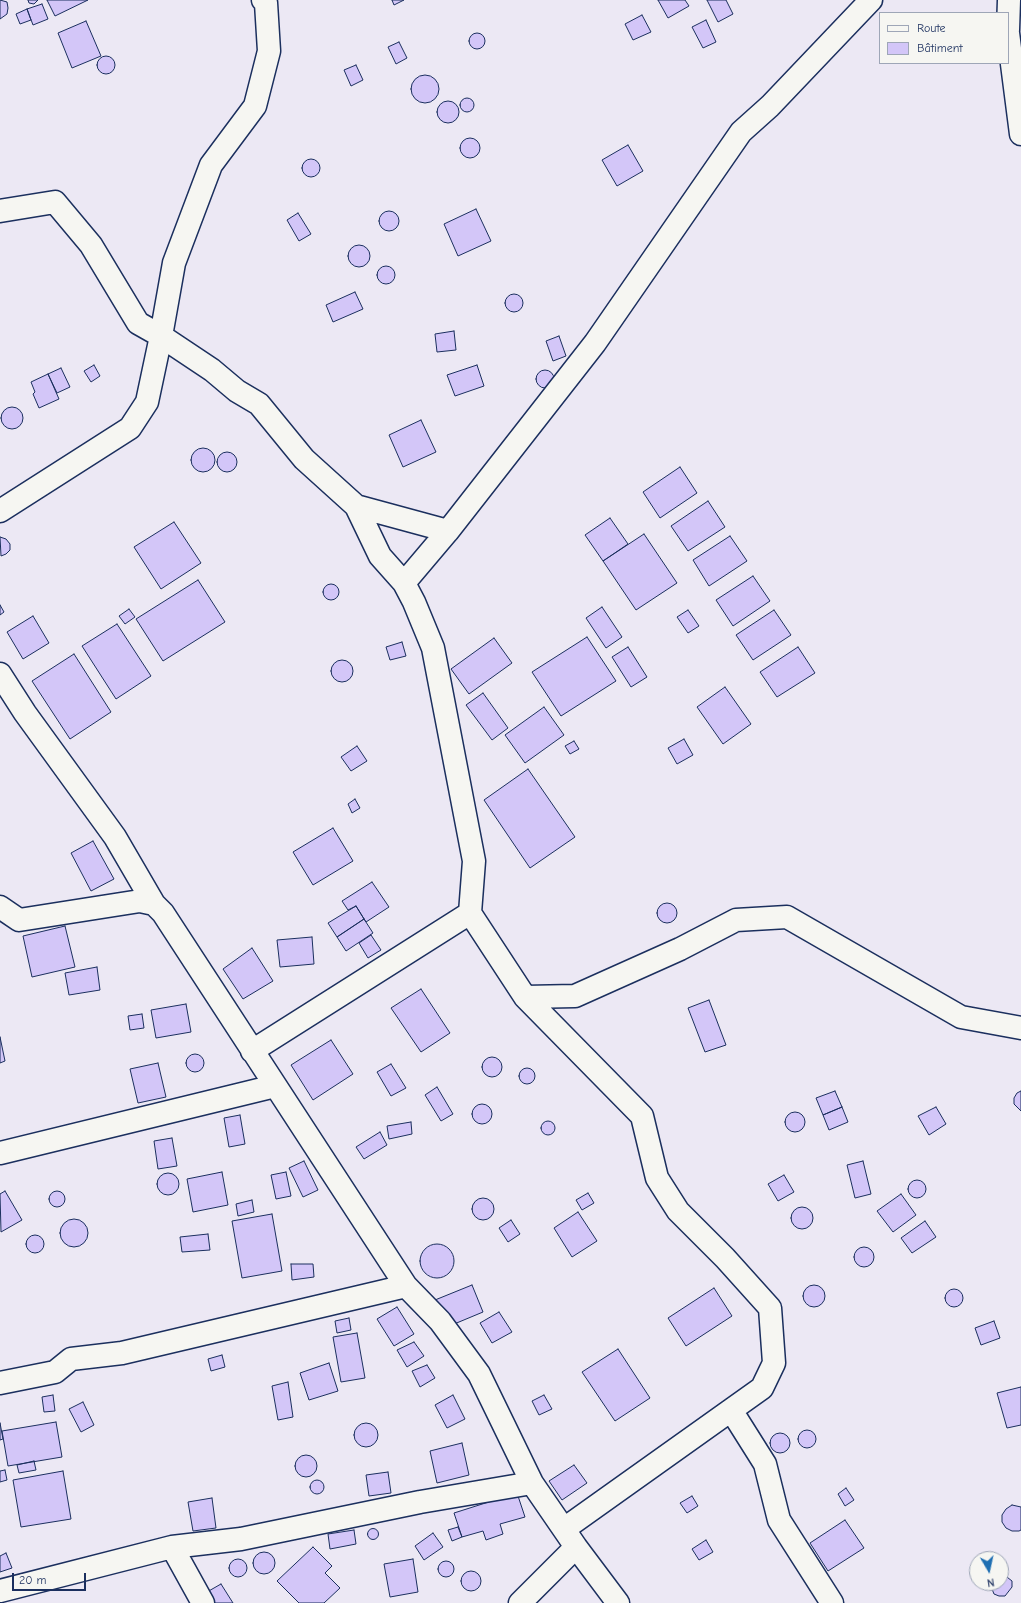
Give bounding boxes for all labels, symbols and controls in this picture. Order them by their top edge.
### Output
legend [879,12,1009,64]
text: Route [917,21,946,35]
text: Bâtiment [917,41,963,55]
north arrow [969,1551,1009,1591]
scale bar [14,1565,88,1591]
text: 20 m [19,1573,47,1587]
text: N [986,1575,995,1589]

